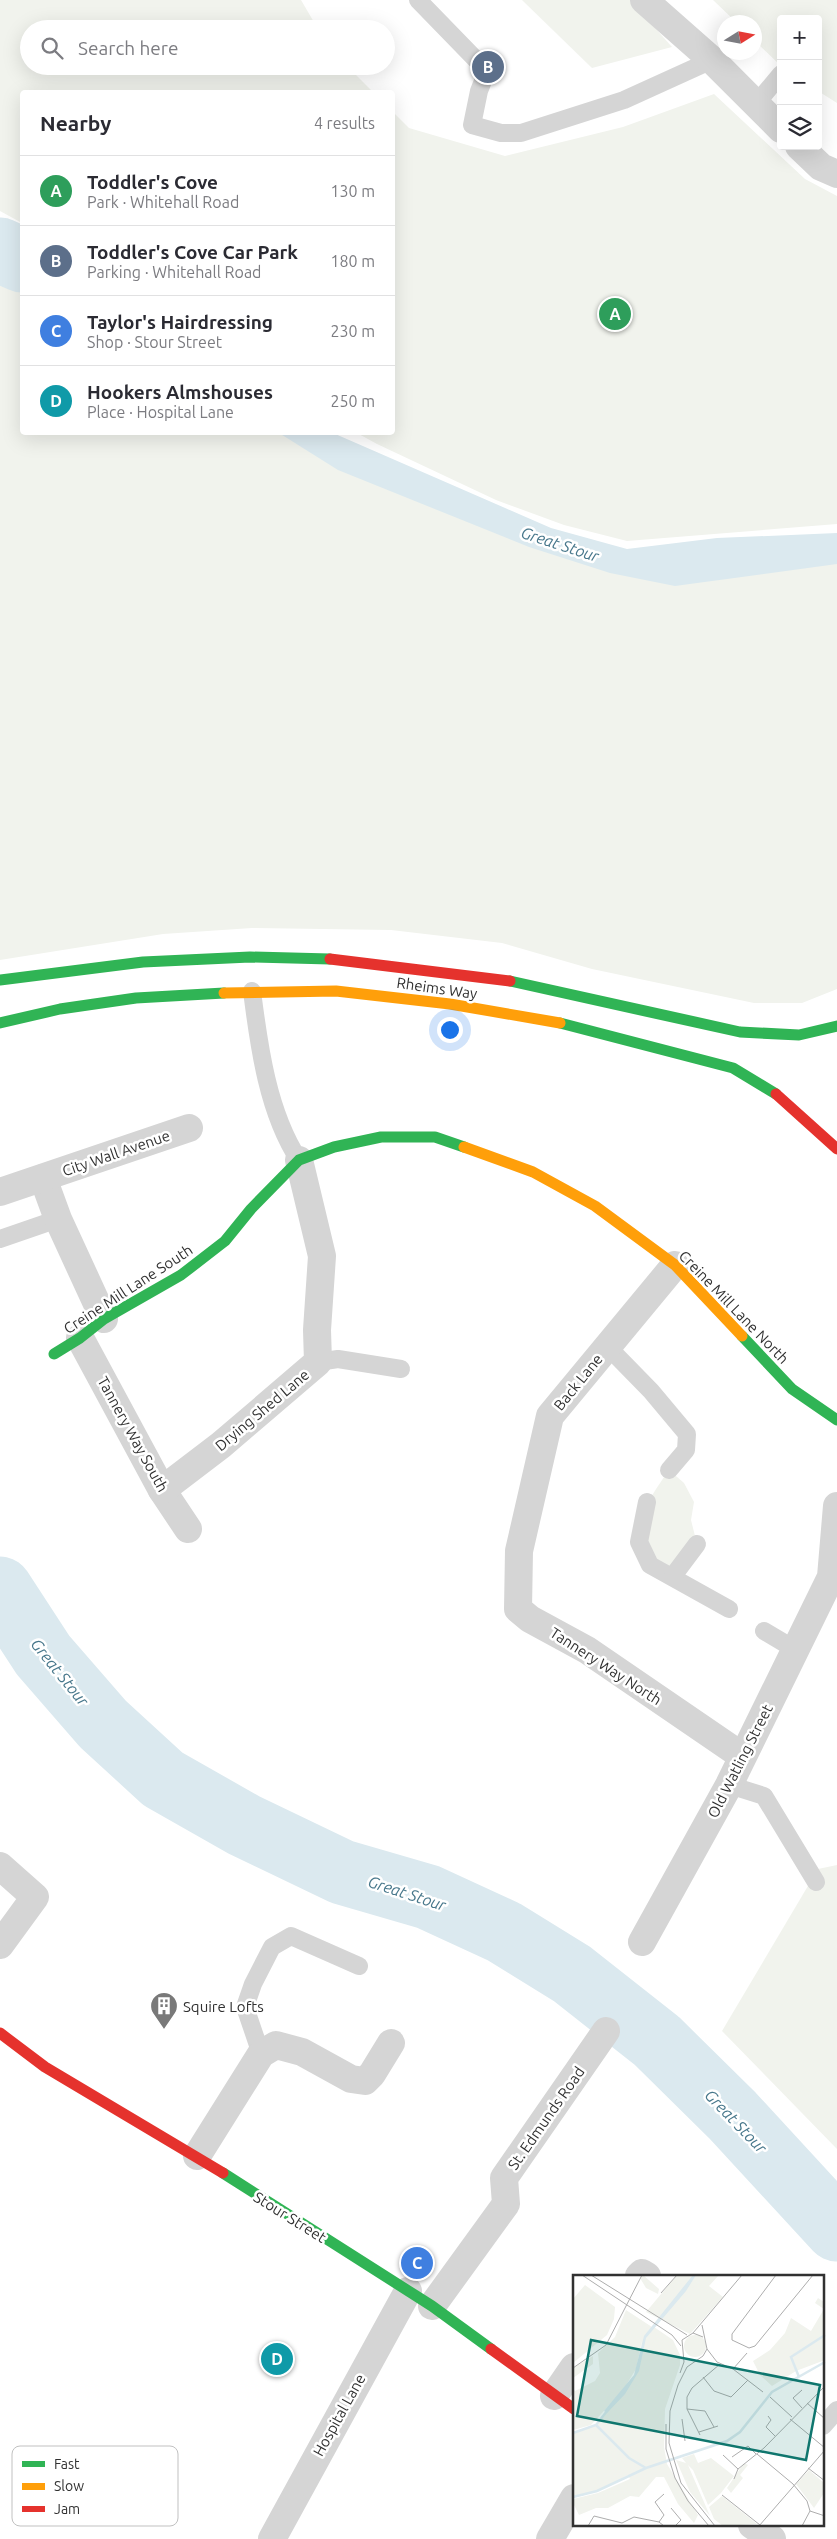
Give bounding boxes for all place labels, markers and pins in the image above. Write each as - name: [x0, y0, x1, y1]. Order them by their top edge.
- pin: B: [472, 48, 504, 86]
- pin: A: [599, 295, 631, 333]
- building icon: Squire Lofts: [149, 1991, 179, 2030]
- place label: Squire Lofts: [183, 1998, 264, 2015]
- pin: C: [401, 2244, 433, 2282]
- pin: D: [261, 2340, 293, 2378]

